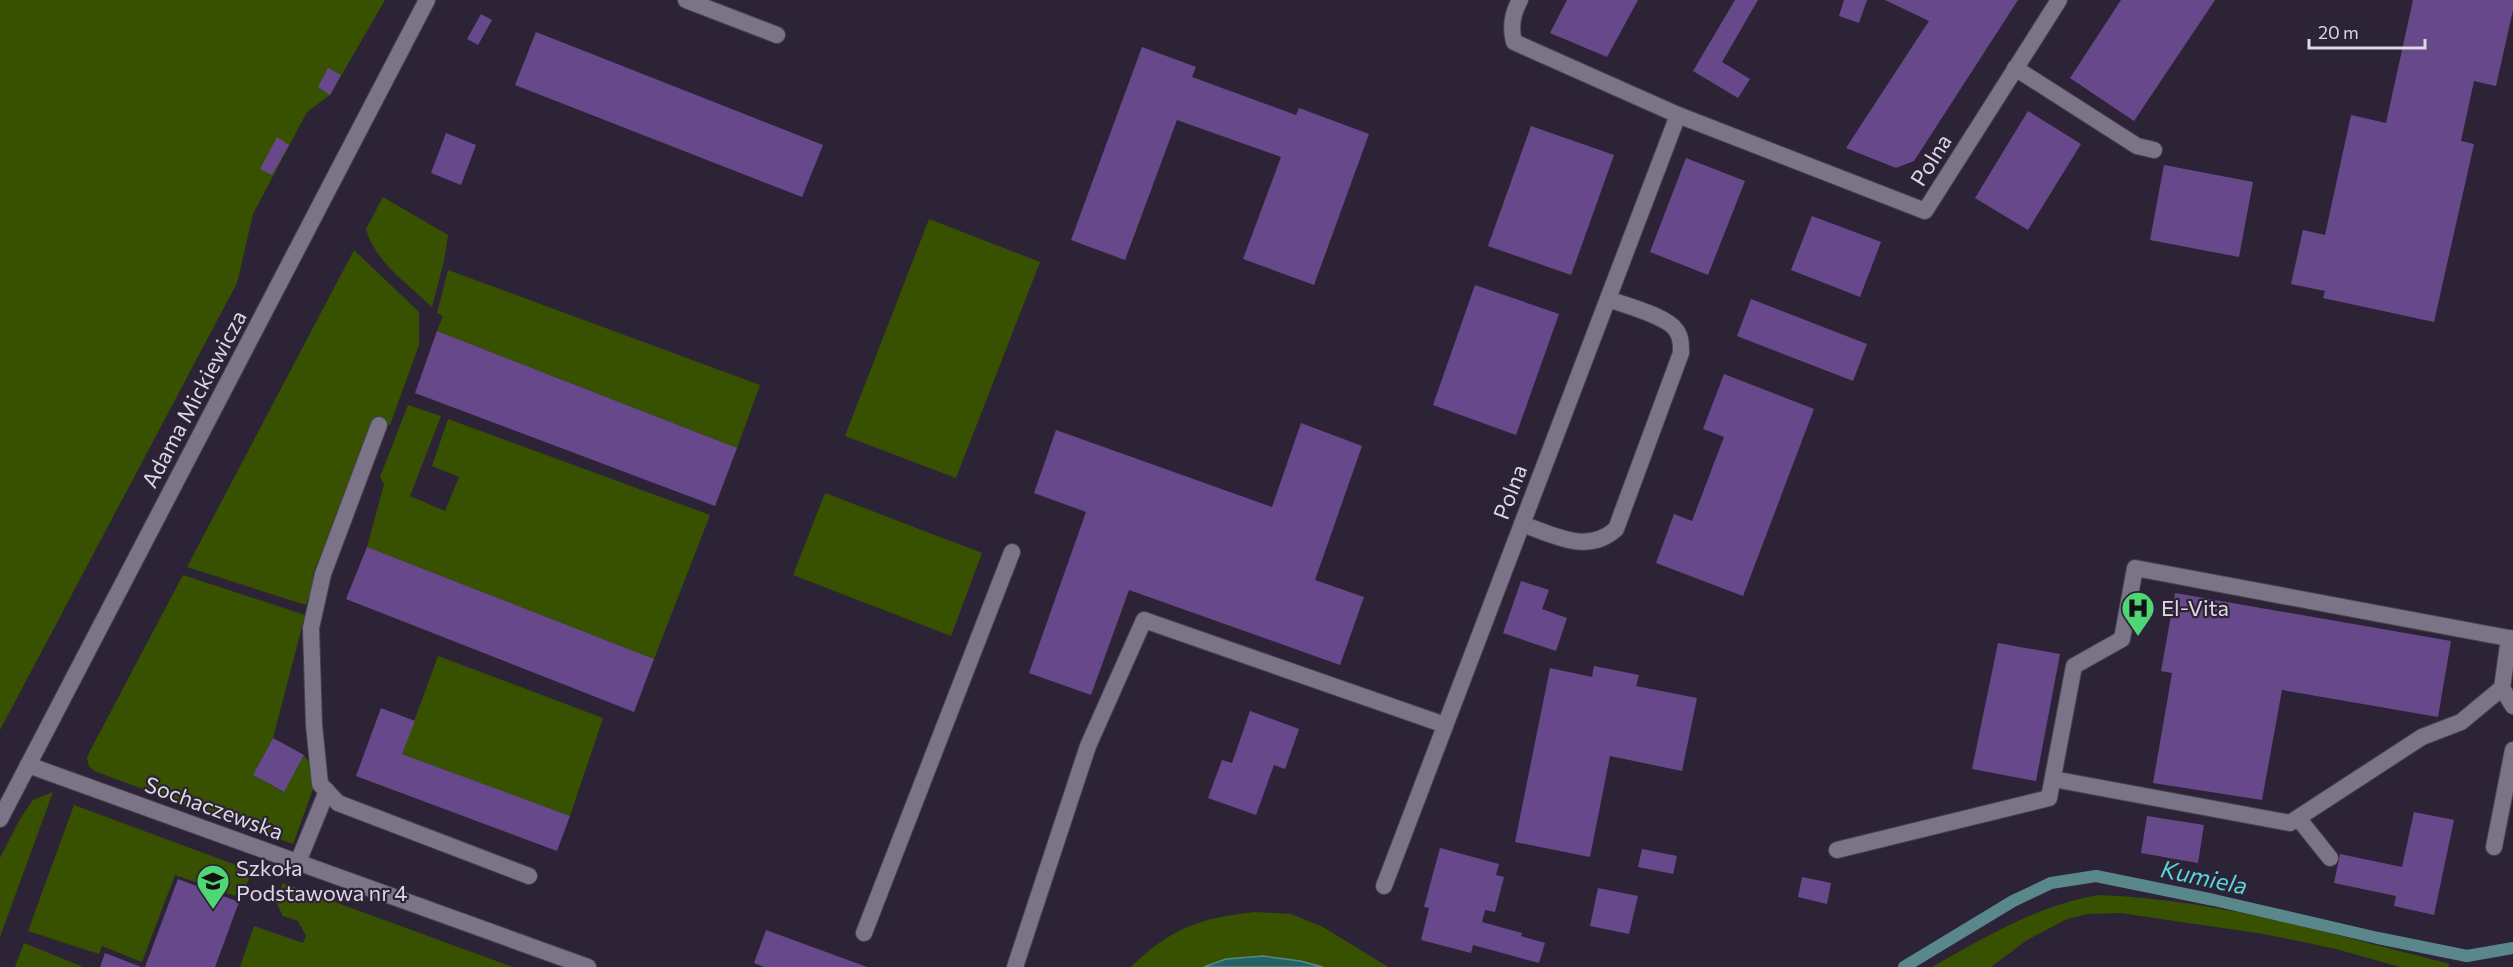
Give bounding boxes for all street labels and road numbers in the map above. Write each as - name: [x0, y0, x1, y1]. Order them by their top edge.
- street label: Polna: [1904, 129, 1957, 191]
- street label: Adama Mickiewicza: [135, 306, 252, 492]
- street label: Polna: [1487, 461, 1532, 523]
- street label: Sochaczewska: [141, 770, 287, 845]

